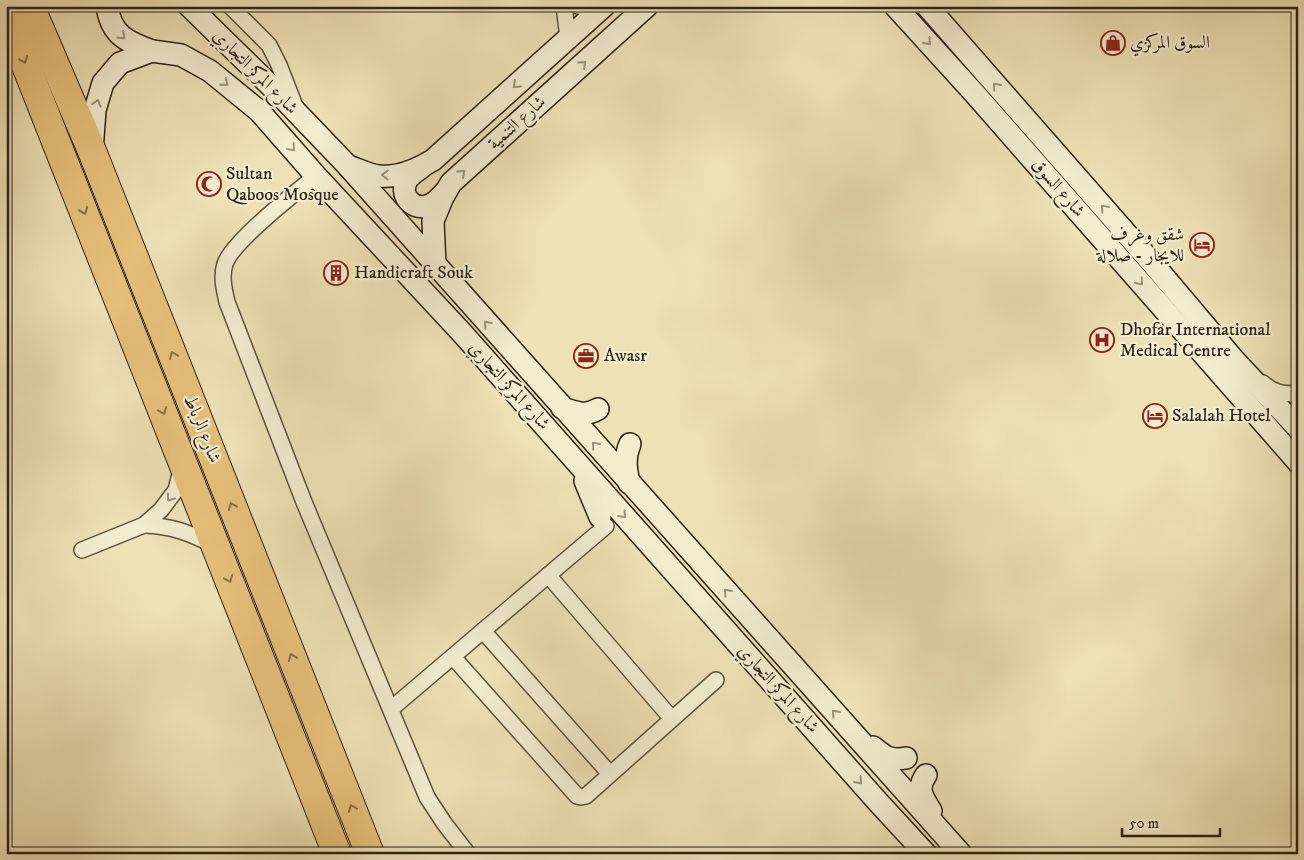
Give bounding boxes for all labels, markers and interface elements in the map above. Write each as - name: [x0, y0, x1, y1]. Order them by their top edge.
- street label: شارع المركز التجاري: [206, 25, 302, 121]
- one-way arrow: [116, 30, 125, 39]
- shop icon: السوق المركزي: [1100, 30, 1126, 56]
- place label: السوق المركزي: [1130, 32, 1210, 57]
- one-way arrow: [922, 37, 931, 46]
- one-way arrow: [18, 55, 28, 64]
- one-way arrow: [577, 61, 586, 70]
- one-way arrow: [219, 77, 228, 86]
- one-way arrow: [512, 79, 521, 88]
- one-way arrow: [993, 82, 1002, 91]
- street label: شارع التنمية: [483, 91, 553, 157]
- one-way arrow: [92, 99, 102, 107]
- one-way arrow: [286, 142, 294, 151]
- street label: شارع السوق: [1024, 154, 1090, 224]
- place label: Sultan Qaboos Mosque: [226, 163, 339, 206]
- one-way arrow: [381, 170, 388, 180]
- one-way arrow: [456, 170, 465, 179]
- mosque icon: Sultan Qaboos Mosque: [196, 171, 222, 197]
- one-way arrow: [1100, 204, 1109, 213]
- one-way arrow: [78, 206, 88, 215]
- place label: شقق وغرف للايجار - صلالة: [1095, 224, 1184, 267]
- hotel icon: شقق وغرف للايجار - صلالة: [1189, 232, 1215, 258]
- building icon: Handicraft Souk: [323, 260, 349, 286]
- place label: Handicraft Souk: [354, 262, 473, 284]
- one-way arrow: [1134, 276, 1143, 285]
- place label: Dhofar International Medical Centre: [1120, 319, 1271, 362]
- one-way arrow: [484, 320, 493, 329]
- hospital icon: Dhofar International Medical Centre: [1089, 327, 1115, 353]
- street label: شارع المركز التجاري: [461, 337, 554, 437]
- office icon: Awasr: [573, 343, 599, 369]
- place label: Awasr: [604, 345, 647, 367]
- one-way arrow: [169, 351, 179, 360]
- street label: شارع الرباط: [176, 392, 226, 467]
- hotel icon: Salalah Hotel: [1142, 403, 1168, 429]
- place label: Salalah Hotel: [1172, 405, 1271, 427]
- one-way arrow: [157, 406, 167, 415]
- one-way arrow: [592, 441, 601, 450]
- one-way arrow: [167, 492, 176, 502]
- one-way arrow: [228, 502, 239, 511]
- one-way arrow: [617, 510, 626, 519]
- one-way arrow: [223, 574, 233, 583]
- one-way arrow: [724, 589, 733, 598]
- street label: شارع المركز التجاري: [730, 640, 823, 740]
- one-way arrow: [288, 653, 298, 662]
- one-way arrow: [832, 710, 841, 719]
- one-way arrow: [853, 775, 862, 784]
- one-way arrow: [347, 805, 357, 813]
- scale bar: [1122, 805, 1219, 837]
- text: 50 m: [1129, 814, 1159, 833]

